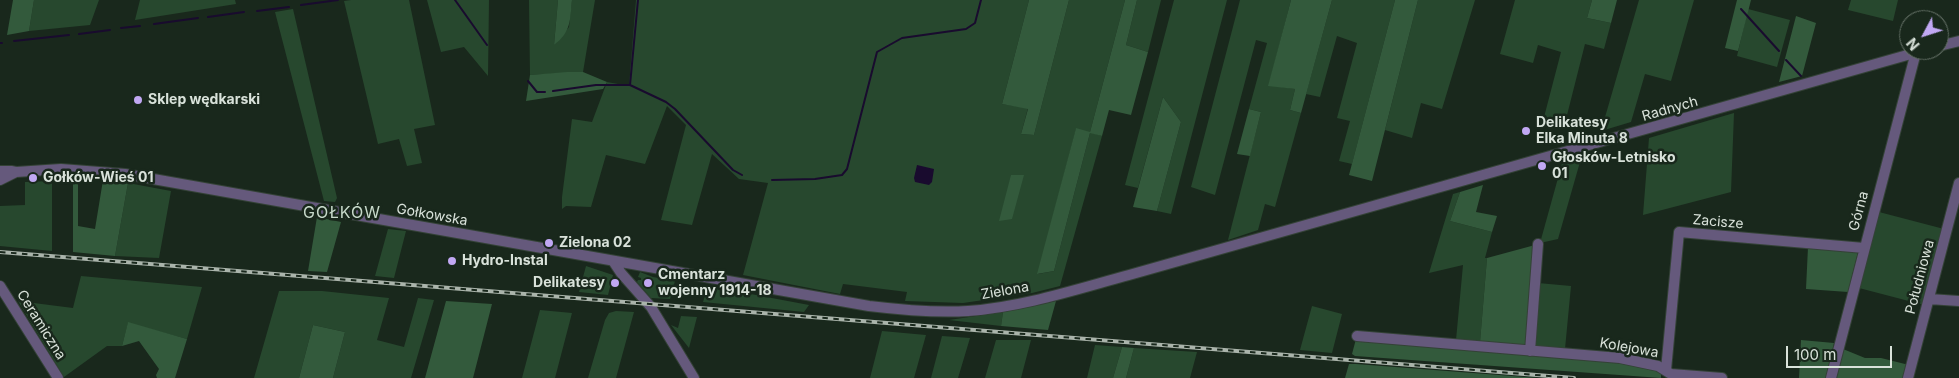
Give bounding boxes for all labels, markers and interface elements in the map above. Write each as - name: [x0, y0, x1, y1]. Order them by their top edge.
- north arrow: [1899, 10, 1949, 60]
- text: N: [1903, 35, 1923, 54]
- place label: Sklep wędkarski: [148, 92, 260, 108]
- street label: Radnych: [1640, 93, 1700, 125]
- marker: Sklep wędkarski: [132, 94, 144, 106]
- place label: Delikatesy Elka Minuta 8: [1536, 115, 1628, 148]
- marker: Delikatesy Elka Minuta 8: [1520, 125, 1532, 137]
- place label: Głosków-Letnisko 01: [1552, 150, 1676, 182]
- marker: Głosków-Letnisko 01: [1536, 160, 1548, 172]
- place label: Gołków-Wieś 01: [43, 170, 154, 186]
- marker: Gołków-Wieś 01: [27, 172, 39, 184]
- street label: Górna: [1846, 189, 1872, 233]
- street label: Gołkowska: [395, 200, 469, 230]
- district label: GOŁKÓW: [302, 203, 382, 223]
- street label: Zacisze: [1692, 211, 1744, 233]
- place label: Zielona 02: [559, 235, 631, 251]
- marker: Zielona 02: [543, 237, 555, 249]
- street label: Południowa: [1902, 238, 1938, 316]
- place label: Hydro-Instal: [462, 253, 548, 269]
- marker: Hydro-Instal: [446, 255, 458, 267]
- place label: Cmentarz wojenny 1914-18: [658, 267, 772, 300]
- place label: Delikatesy: [533, 275, 605, 291]
- marker: Delikatesy: [609, 277, 621, 289]
- marker: Cmentarz wojenny 1914-18: [642, 277, 654, 289]
- street label: Zielona: [980, 279, 1030, 303]
- street label: Ceramiczna: [13, 287, 69, 363]
- street label: Kolejowa: [1598, 335, 1660, 361]
- scale bar: [1789, 336, 1895, 368]
- text: 100 m: [1794, 345, 1836, 364]

